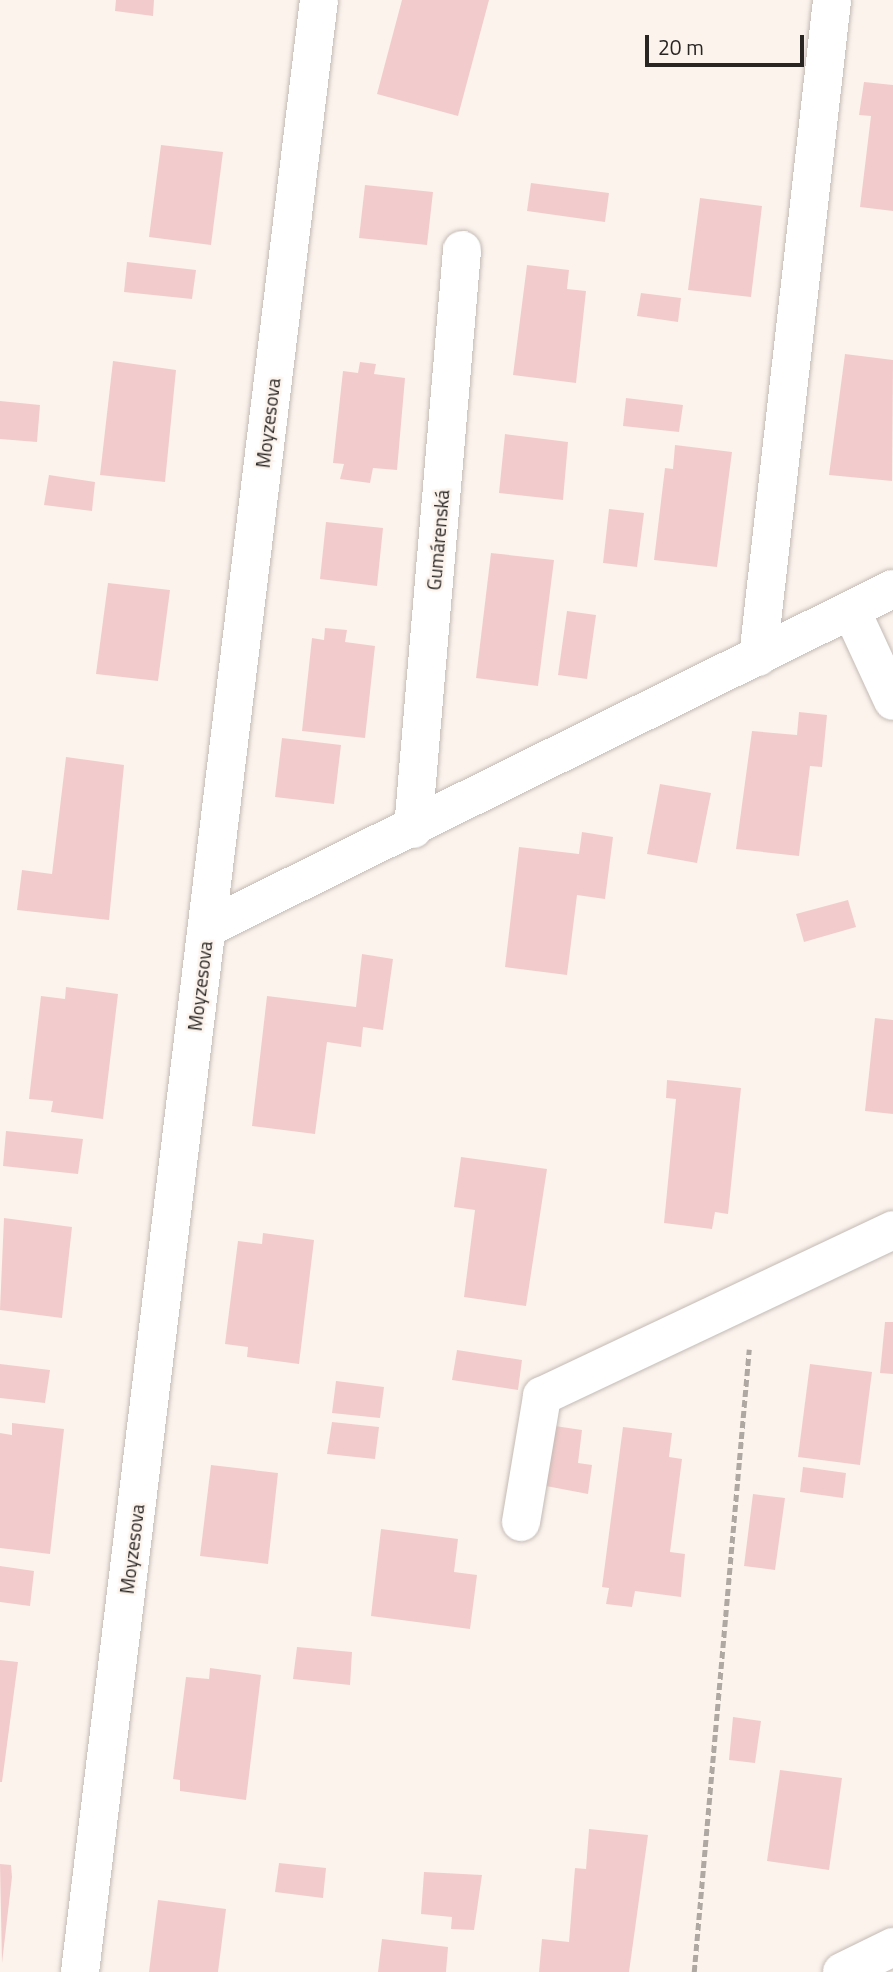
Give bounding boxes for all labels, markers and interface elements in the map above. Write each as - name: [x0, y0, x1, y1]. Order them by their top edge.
- scale bar: [648, 21, 807, 65]
- text: 20 m: [658, 31, 704, 63]
- street label: Moyzesova: [251, 377, 285, 469]
- street label: Gumárenská: [422, 489, 454, 591]
- street label: Moyzesova: [183, 940, 217, 1032]
- street label: Moyzesova: [115, 1503, 149, 1595]

